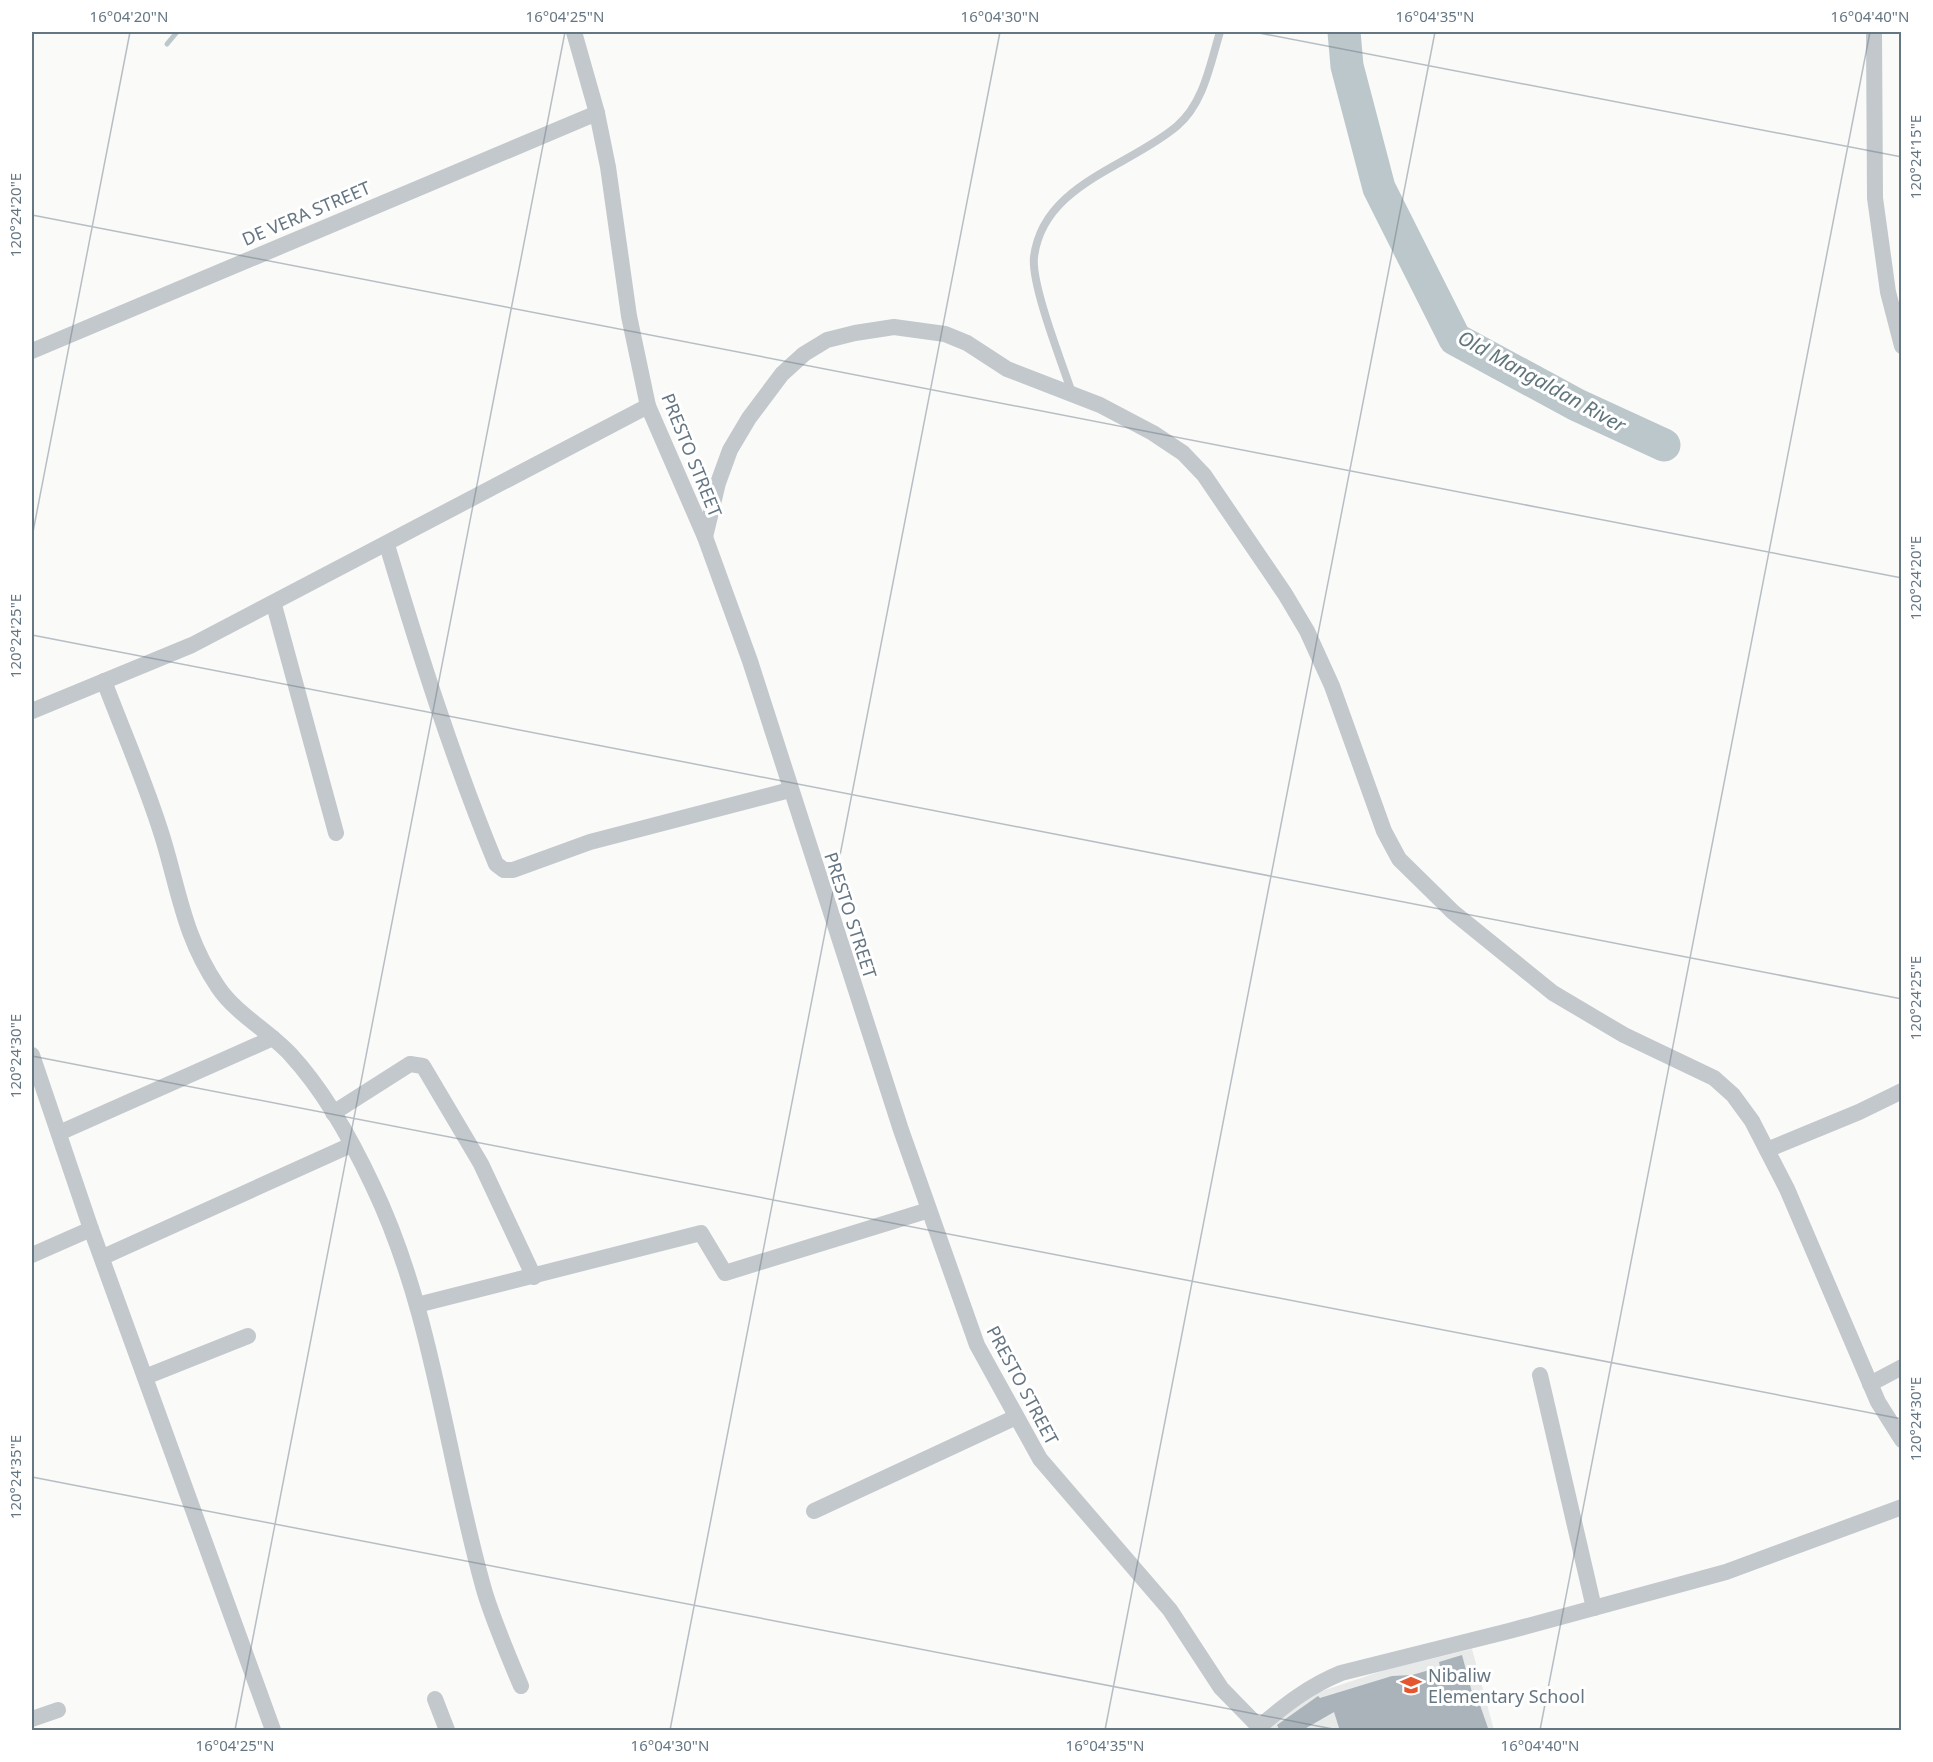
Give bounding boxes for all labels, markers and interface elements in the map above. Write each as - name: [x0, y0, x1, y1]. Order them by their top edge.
- text: 16°04'20"N: [90, 6, 168, 26]
- text: 16°04'25"N: [526, 6, 604, 26]
- text: 16°04'30"N: [961, 6, 1039, 26]
- text: 16°04'35"N: [1396, 6, 1474, 26]
- text: 16°04'40"N: [1831, 6, 1909, 26]
- text: 120°24'15"E: [1905, 115, 1925, 199]
- text: 120°24'20"E: [5, 173, 25, 257]
- street label: DE VERA STREET: [238, 175, 374, 251]
- water label: Old Mangaldan River: [1453, 324, 1632, 439]
- street label: PRESTO STREET: [656, 390, 728, 520]
- text: 120°24'20"E: [1905, 536, 1925, 620]
- text: 120°24'25"E: [5, 594, 25, 678]
- street label: PRESTO STREET: [819, 849, 883, 981]
- text: 120°24'25"E: [1905, 956, 1925, 1040]
- text: 120°24'30"E: [5, 1014, 25, 1098]
- street label: PRESTO STREET: [982, 1321, 1064, 1449]
- text: 120°24'30"E: [1905, 1377, 1925, 1461]
- text: 120°24'35"E: [5, 1435, 25, 1519]
- place label: Nibaliw Elementary School: [1428, 1663, 1585, 1708]
- school or university icon: Nibaliw Elementary School: [1399, 1673, 1423, 1697]
- text: 16°04'25"N: [196, 1735, 274, 1755]
- text: 16°04'30"N: [631, 1735, 709, 1755]
- text: 16°04'35"N: [1066, 1735, 1144, 1755]
- text: 16°04'40"N: [1501, 1735, 1579, 1755]

